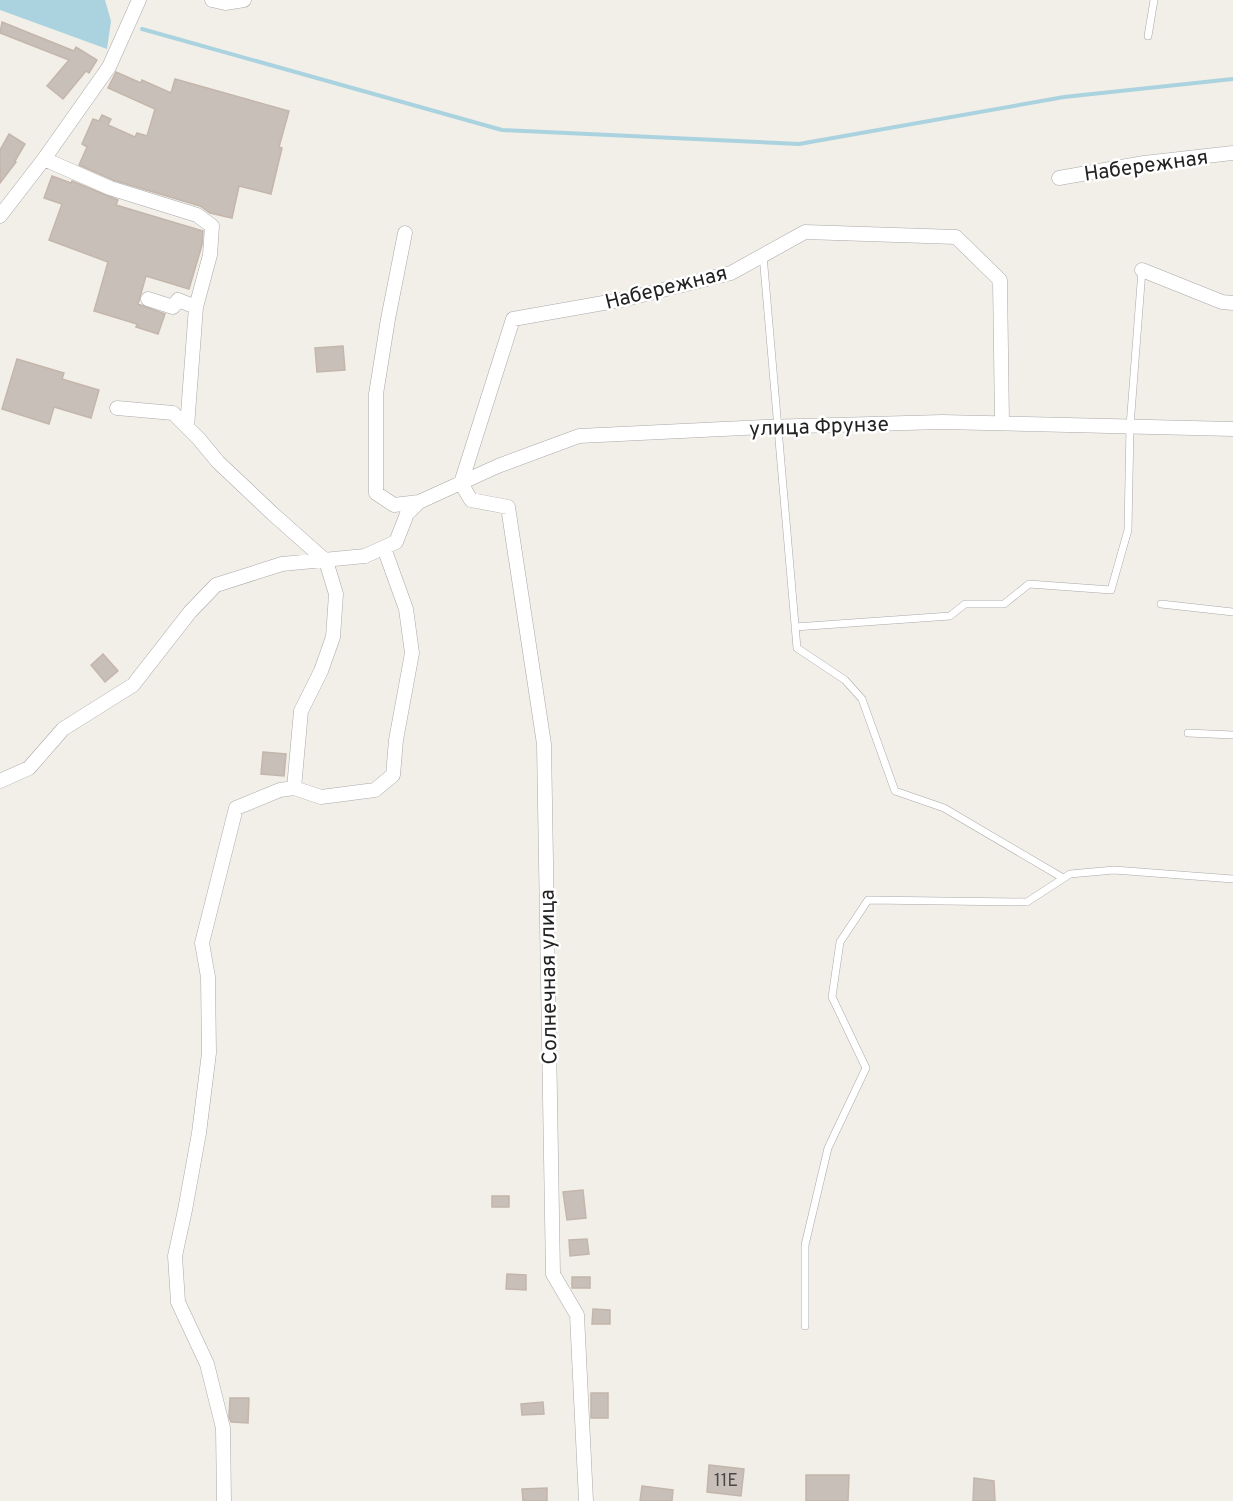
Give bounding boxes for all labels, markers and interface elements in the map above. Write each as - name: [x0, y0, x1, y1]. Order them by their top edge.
- street label: Набережная: [1082, 144, 1210, 189]
- street label: Набережная: [602, 260, 730, 317]
- street label: улица Фрунзе: [749, 412, 889, 443]
- street label: Солнечная улица: [534, 889, 565, 1065]
- house number: 11Е: [714, 1470, 738, 1493]

